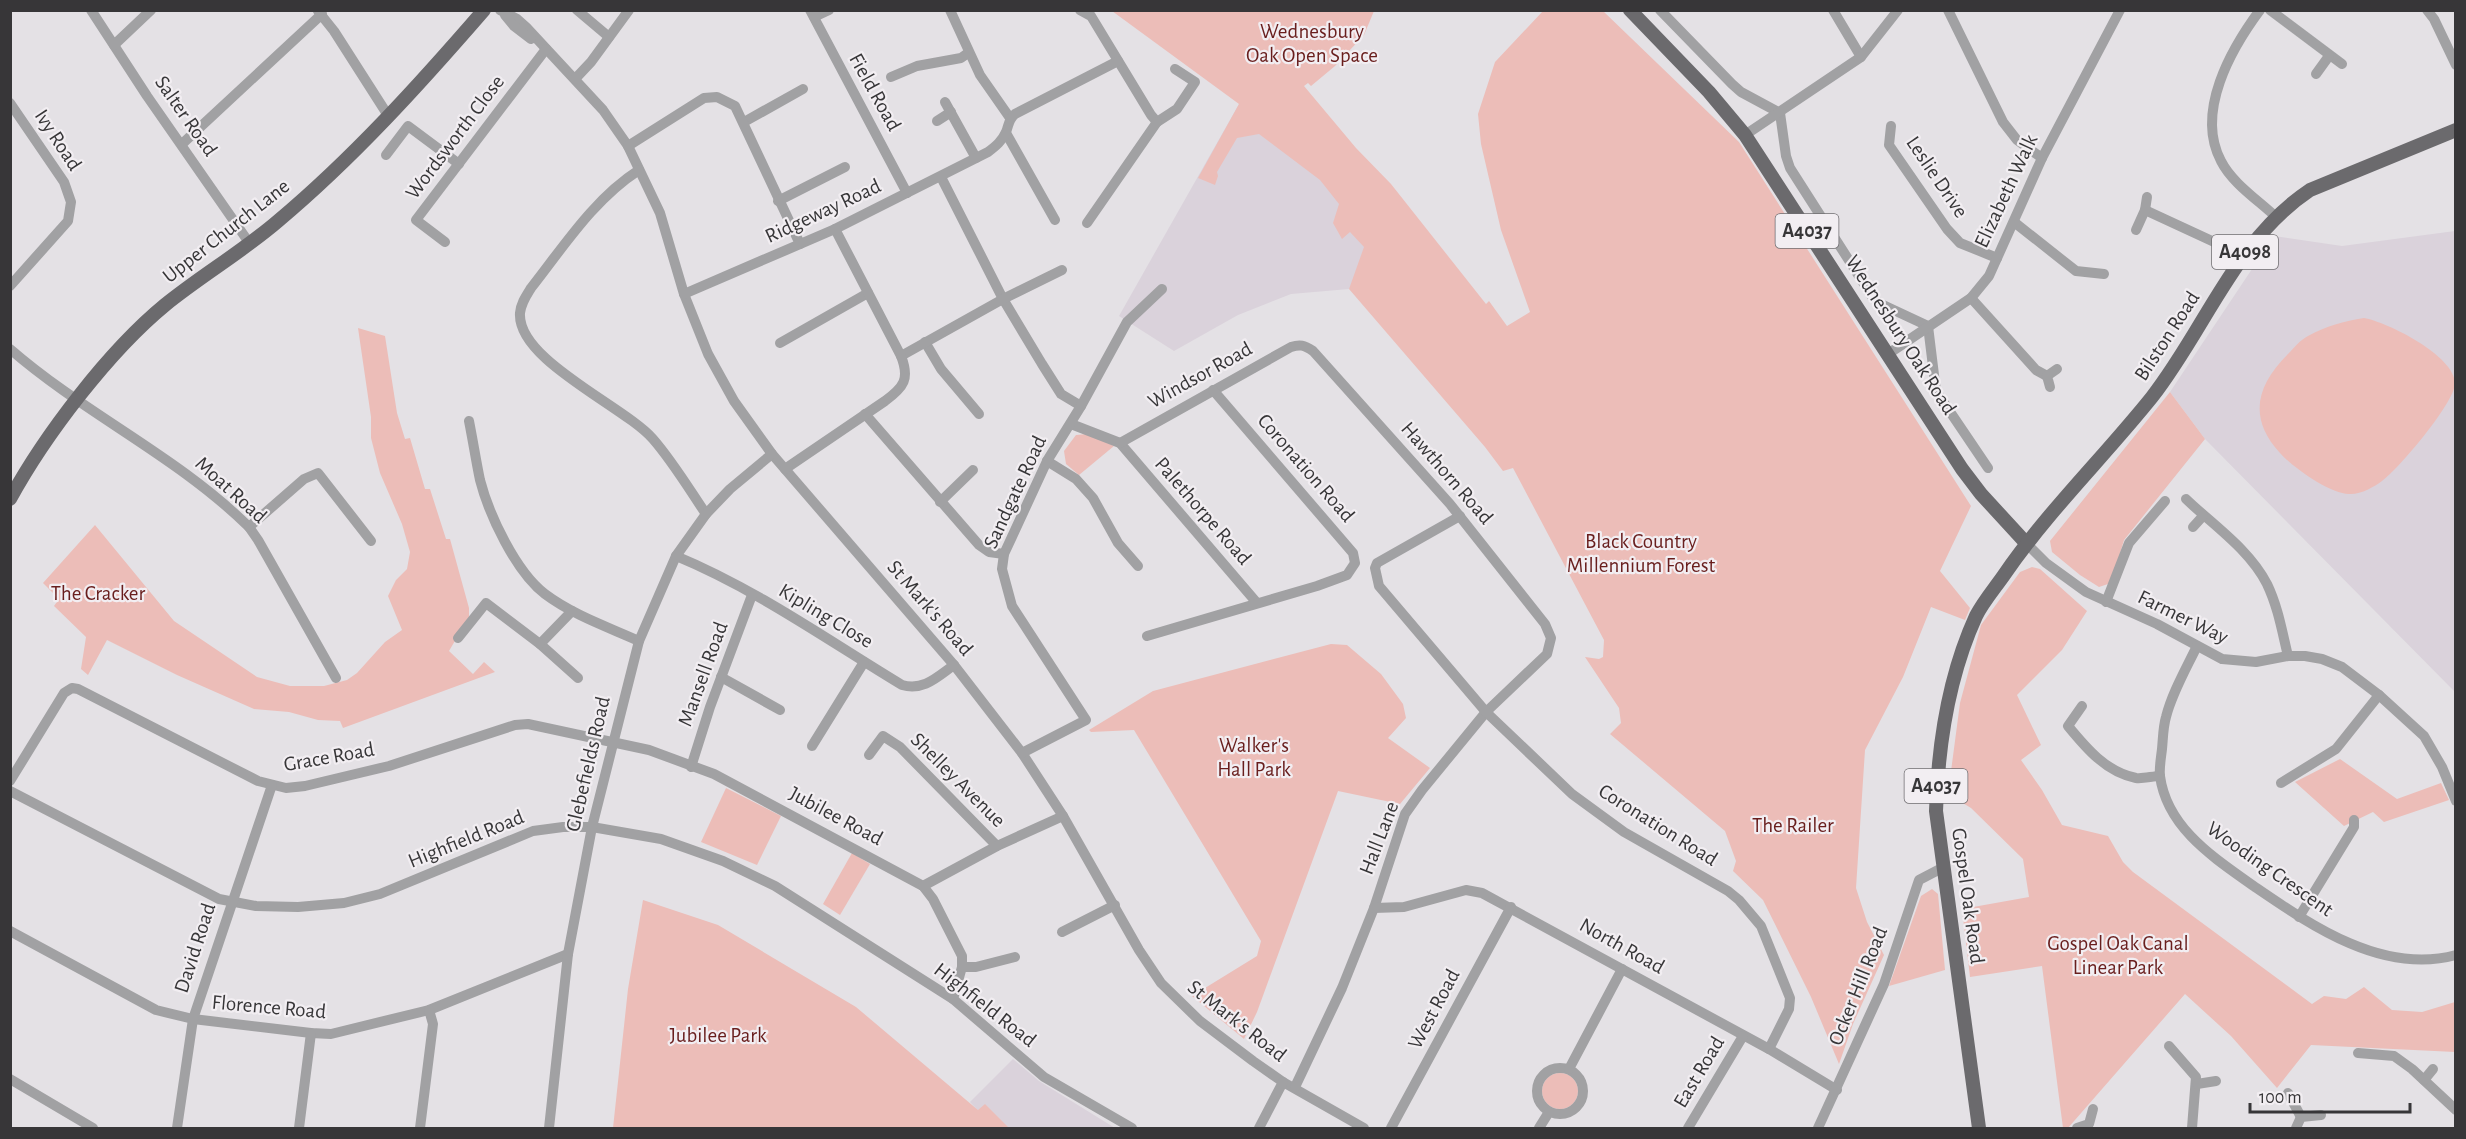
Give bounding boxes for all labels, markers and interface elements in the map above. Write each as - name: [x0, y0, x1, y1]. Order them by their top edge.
- park label: Wednesbury Oak Open Space: [1246, 21, 1378, 66]
- street label: Field Road: [845, 50, 905, 134]
- street label: Wordsworth Close: [402, 71, 508, 203]
- street label: Salter Road: [151, 72, 221, 160]
- street label: Ivy Road: [31, 106, 85, 174]
- street label: Elizabeth Walk: [1971, 131, 2042, 251]
- street label: Leslie Drive: [1902, 133, 1972, 221]
- street label: Upper Church Lane: [159, 175, 293, 287]
- street label: Ridgeway Road: [762, 175, 884, 247]
- road number: A4037: [1776, 214, 1838, 248]
- road number: A4098: [2212, 235, 2278, 269]
- street label: Wednesbury Oak Road: [1842, 252, 1960, 419]
- street label: Bilston Road: [2130, 287, 2204, 384]
- street label: Windsor Road: [1144, 338, 1256, 412]
- street label: Coronation Road: [1253, 410, 1359, 526]
- street label: Hawthorn Road: [1397, 418, 1497, 528]
- street label: Sandgate Road: [980, 432, 1050, 552]
- street label: Moat Road: [191, 453, 271, 527]
- street label: Palethorpe Road: [1151, 453, 1255, 569]
- park label: Black Country Millennium Forest: [1567, 531, 1715, 576]
- street label: St Mark's Road: [883, 556, 977, 660]
- street label: Kipling Close: [775, 580, 877, 652]
- park label: The Cracker: [51, 583, 146, 604]
- street label: Farmer Way: [2135, 586, 2231, 648]
- street label: Mansell Road: [674, 619, 732, 729]
- street label: Glebefields Road: [562, 694, 614, 834]
- street label: Shelley Avenue: [907, 729, 1009, 831]
- park label: Walker's Hall Park: [1217, 735, 1291, 780]
- street label: Grace Road: [282, 739, 376, 775]
- road number: A4037: [1904, 769, 1968, 803]
- street label: Coronation Road: [1595, 780, 1721, 870]
- street label: Jubilee Road: [786, 783, 886, 849]
- street label: Hall Lane: [1356, 799, 1402, 877]
- street label: Highfield Road: [405, 806, 527, 872]
- park label: The Railer: [1752, 815, 1834, 836]
- street label: Wooding Crescent: [2203, 818, 2337, 920]
- street label: Gospel Oak Road: [1948, 827, 1988, 965]
- street label: David Road: [171, 900, 219, 996]
- street label: North Road: [1576, 914, 1668, 978]
- street label: Ocker Hill Road: [1825, 924, 1891, 1048]
- park label: Gospel Oak Canal Linear Park: [2047, 933, 2189, 978]
- street label: Highfield Road: [930, 959, 1040, 1051]
- street label: West Road: [1404, 965, 1464, 1052]
- street label: St Mark's Road: [1184, 976, 1290, 1066]
- street label: Florence Road: [211, 992, 327, 1022]
- park label: Jubilee Park: [669, 1025, 767, 1046]
- street label: East Road: [1670, 1033, 1728, 1111]
- scale bar: [2250, 1076, 2410, 1114]
- text: 100 m: [2259, 1089, 2302, 1107]

